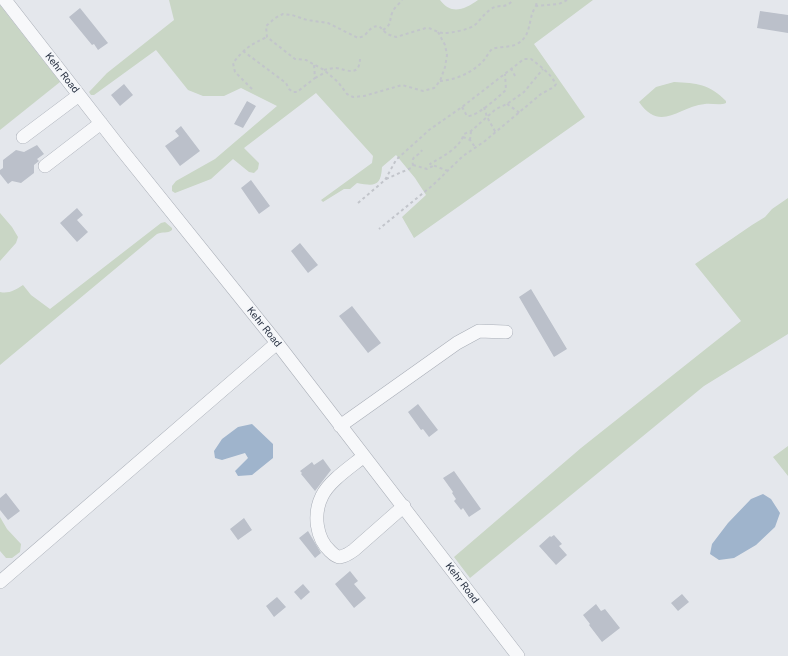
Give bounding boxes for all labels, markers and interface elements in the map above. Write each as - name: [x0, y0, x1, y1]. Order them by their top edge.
- street label: Kehr Road: [42, 50, 82, 96]
- street label: Kehr Road: [244, 305, 284, 349]
- street label: Kehr Road: [443, 560, 481, 606]

